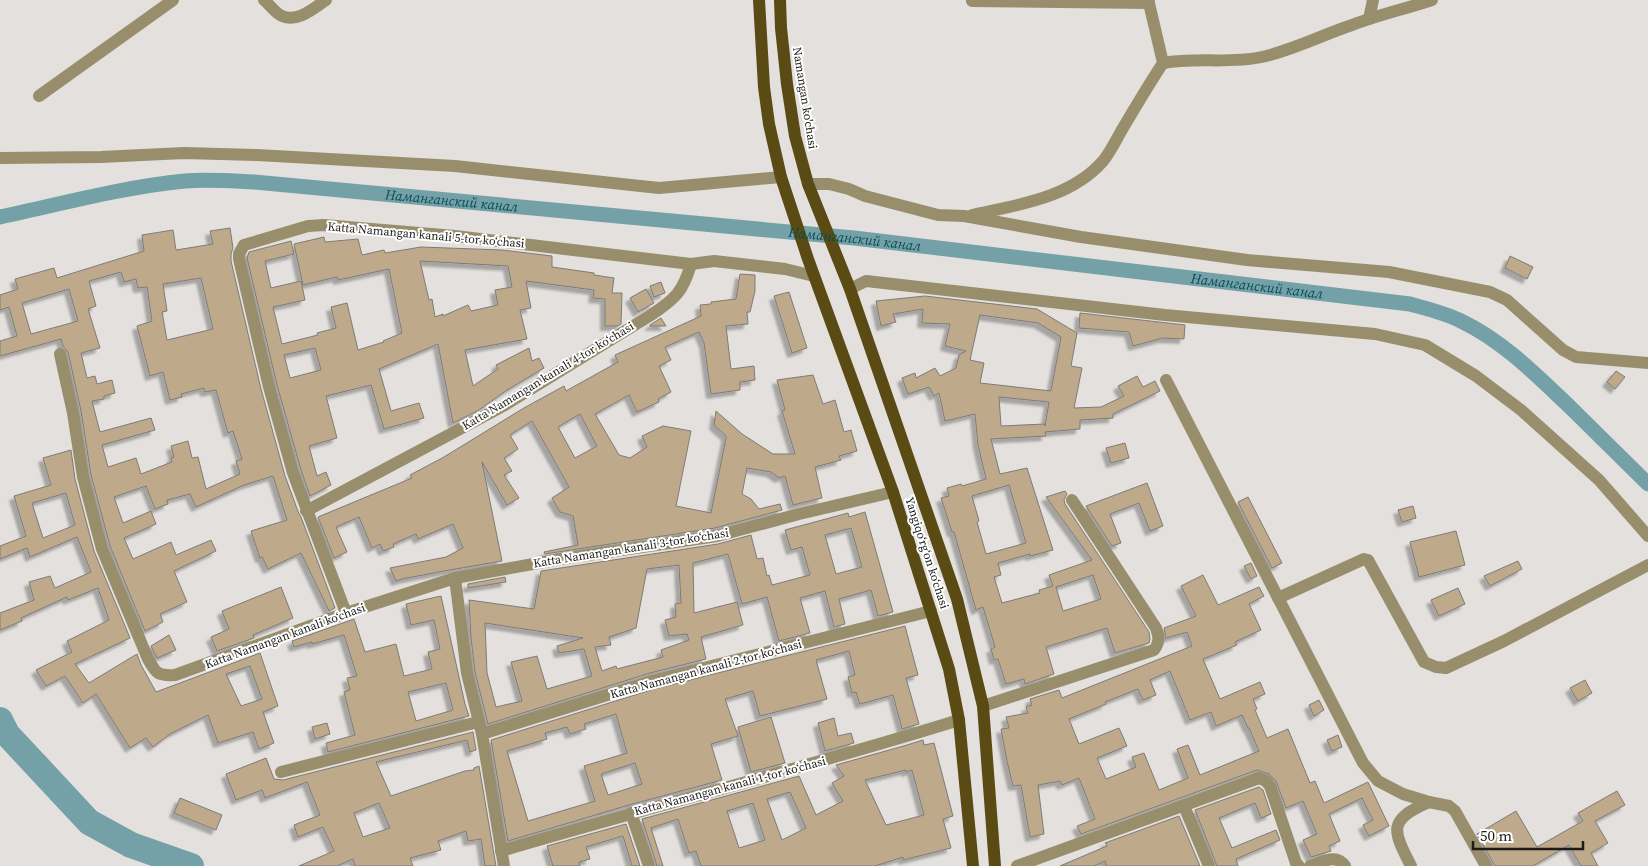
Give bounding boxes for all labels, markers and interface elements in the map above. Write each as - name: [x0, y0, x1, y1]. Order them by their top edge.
- street label: Namangan ko'chasi: [789, 46, 821, 150]
- water label: Наманганский канал: [383, 184, 519, 217]
- street label: Katta Namangan kanali 5-tor koʻchasi: [327, 218, 526, 252]
- water label: Наманганский канал: [786, 222, 922, 256]
- water label: Наманганский канал: [1189, 268, 1325, 304]
- street label: Katta Namangan kanali 4-tor koʻchasi: [459, 318, 637, 434]
- street label: Yangiqoʻrgʻon koʻchasi: [901, 495, 953, 611]
- street label: Katta Namangan kanali 3-tor koʻchasi: [532, 525, 730, 571]
- street label: Katta Namangan kanali koʻchasi: [203, 599, 368, 673]
- street label: Katta Namangan kanali 2-tor koʻchasi: [608, 636, 804, 702]
- street label: Katta Namangan kanali 1-tor koʻchasi: [632, 753, 828, 819]
- scale bar: [1473, 818, 1583, 850]
- text: 50 m: [1480, 825, 1512, 846]

